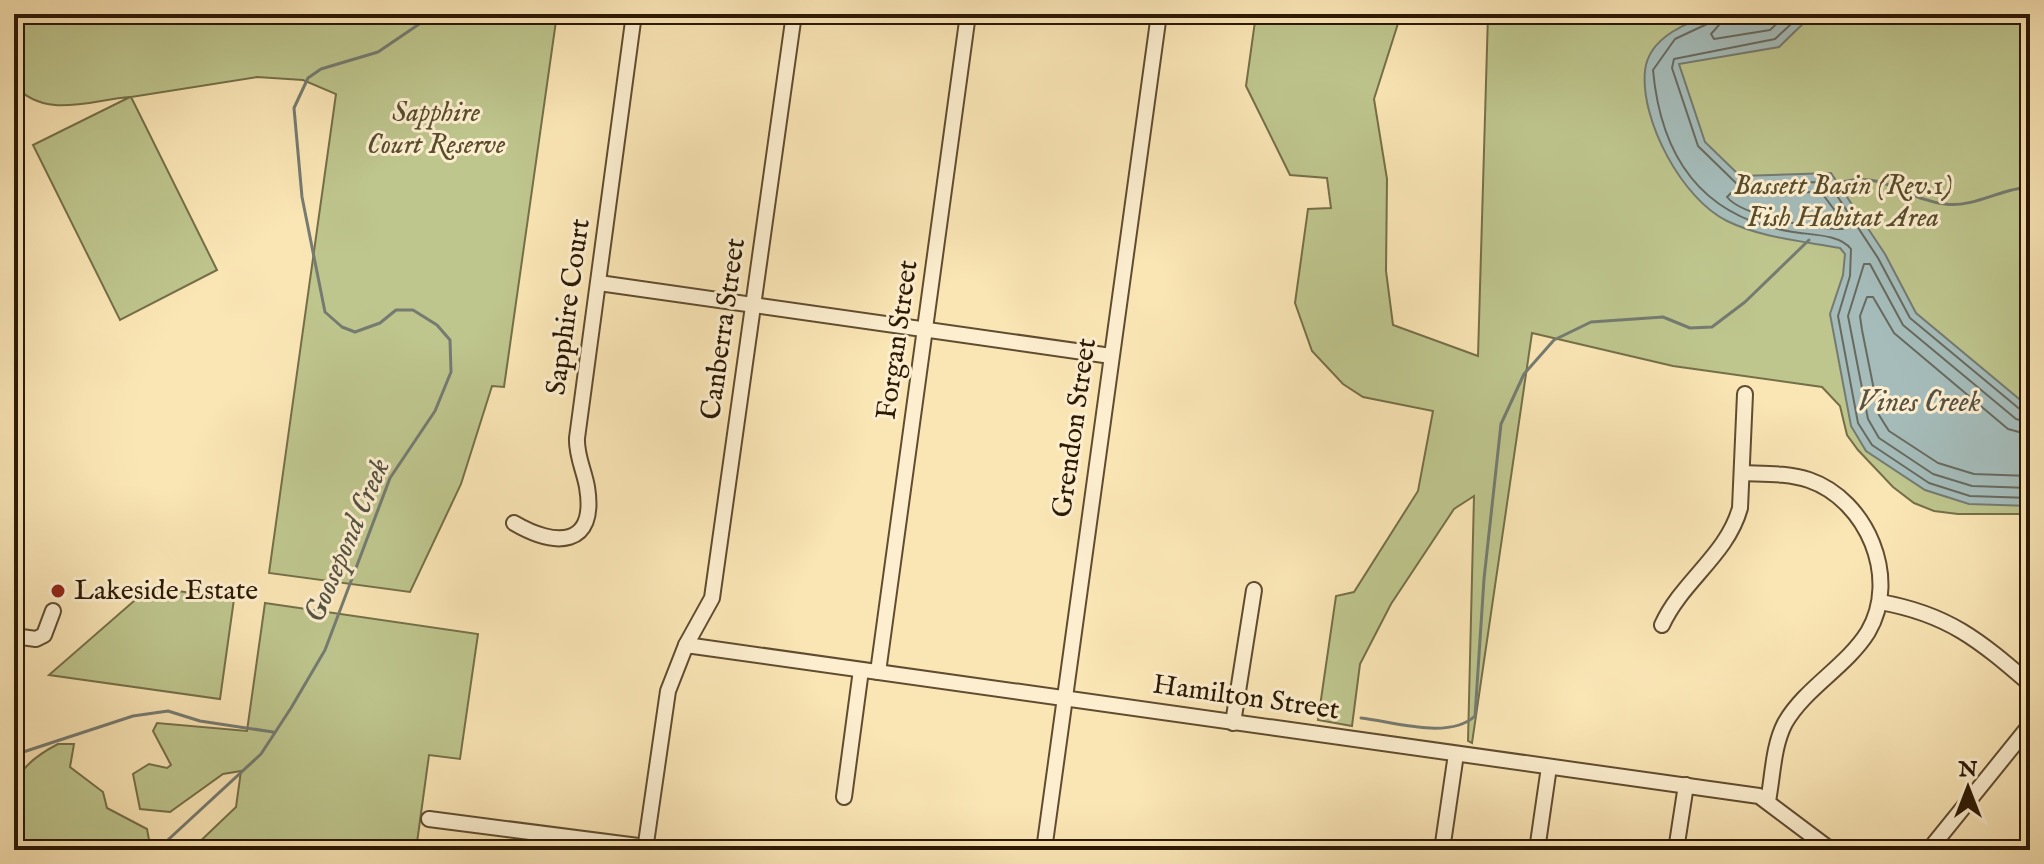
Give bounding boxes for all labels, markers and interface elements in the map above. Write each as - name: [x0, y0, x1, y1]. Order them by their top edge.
- park label: Sapphire Court Reserve: [367, 96, 506, 163]
- park label: Bassett Basin (Rev.1) Fish Habitat Area: [1733, 169, 1953, 236]
- street label: Sapphire Court: [539, 216, 599, 397]
- street label: Canberra Street: [694, 236, 754, 422]
- street label: Forgan Street: [869, 258, 927, 422]
- street label: Grendon Street: [1045, 336, 1105, 520]
- water label: Vines Creek: [1857, 384, 1981, 422]
- water label: Goosepond Creek: [296, 453, 400, 629]
- place label: Lakeside Estate: [74, 574, 258, 609]
- marker: Lakeside Estate: [49, 582, 67, 600]
- street label: Hamilton Street: [1150, 668, 1342, 728]
- north arrow: [1928, 748, 2008, 828]
- text: N: [1957, 756, 1978, 784]

